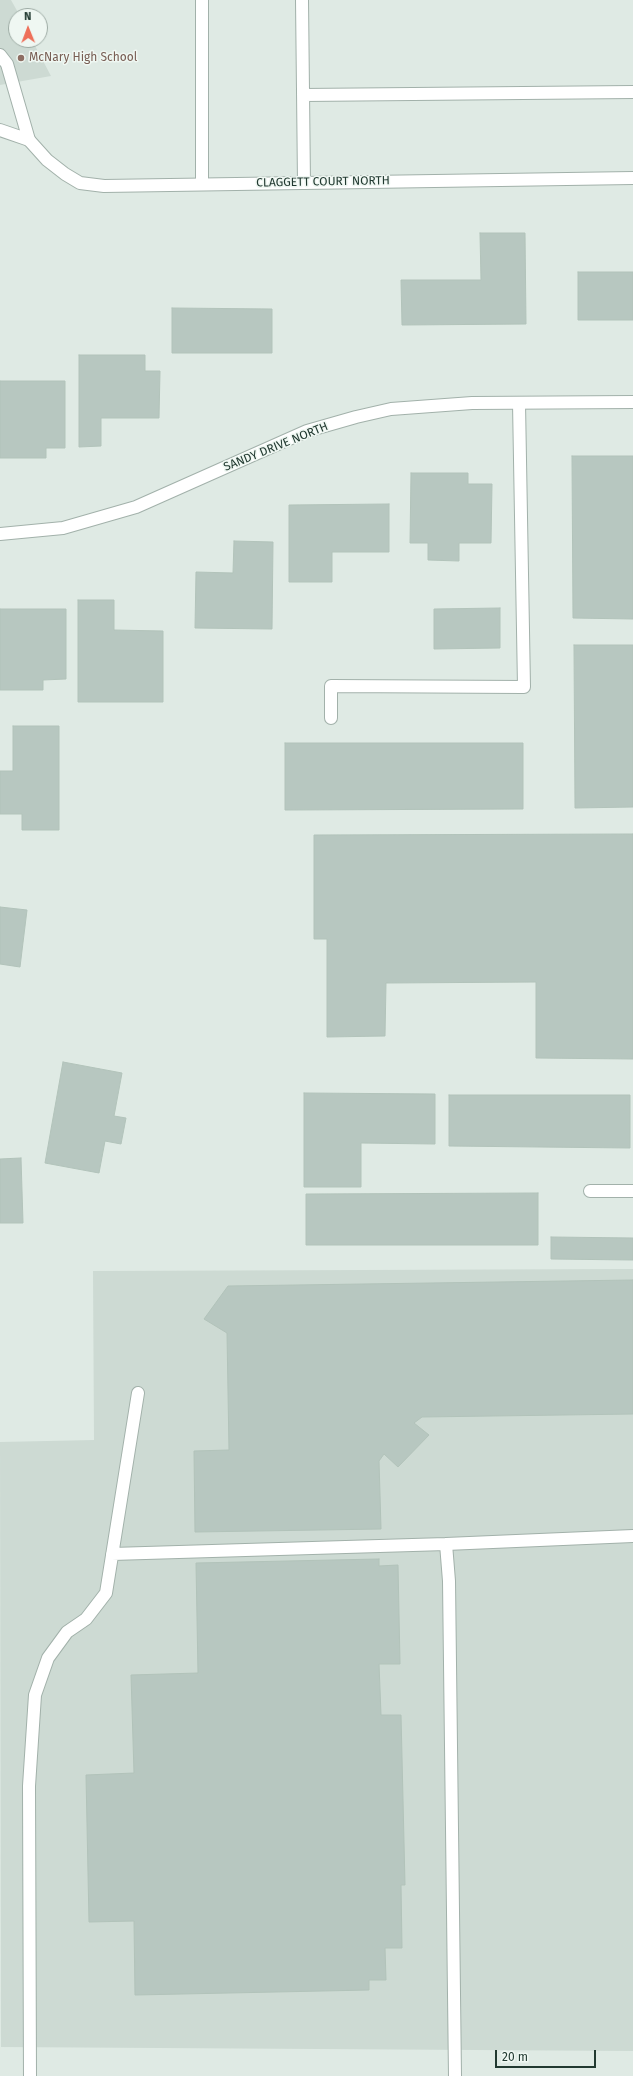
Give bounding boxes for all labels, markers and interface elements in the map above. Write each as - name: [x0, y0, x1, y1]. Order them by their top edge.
- north arrow: [8, 8, 48, 48]
- text: N: [24, 10, 32, 23]
- place label: McNary High School: [29, 51, 137, 65]
- marker: McNary High School: [16, 53, 26, 63]
- street label: CLAGGETT COURT NORTH: [256, 174, 390, 190]
- street label: SANDY DRIVE NORTH: [222, 419, 330, 475]
- scale bar: [497, 2042, 598, 2068]
- text: 20 m: [502, 2050, 528, 2064]

